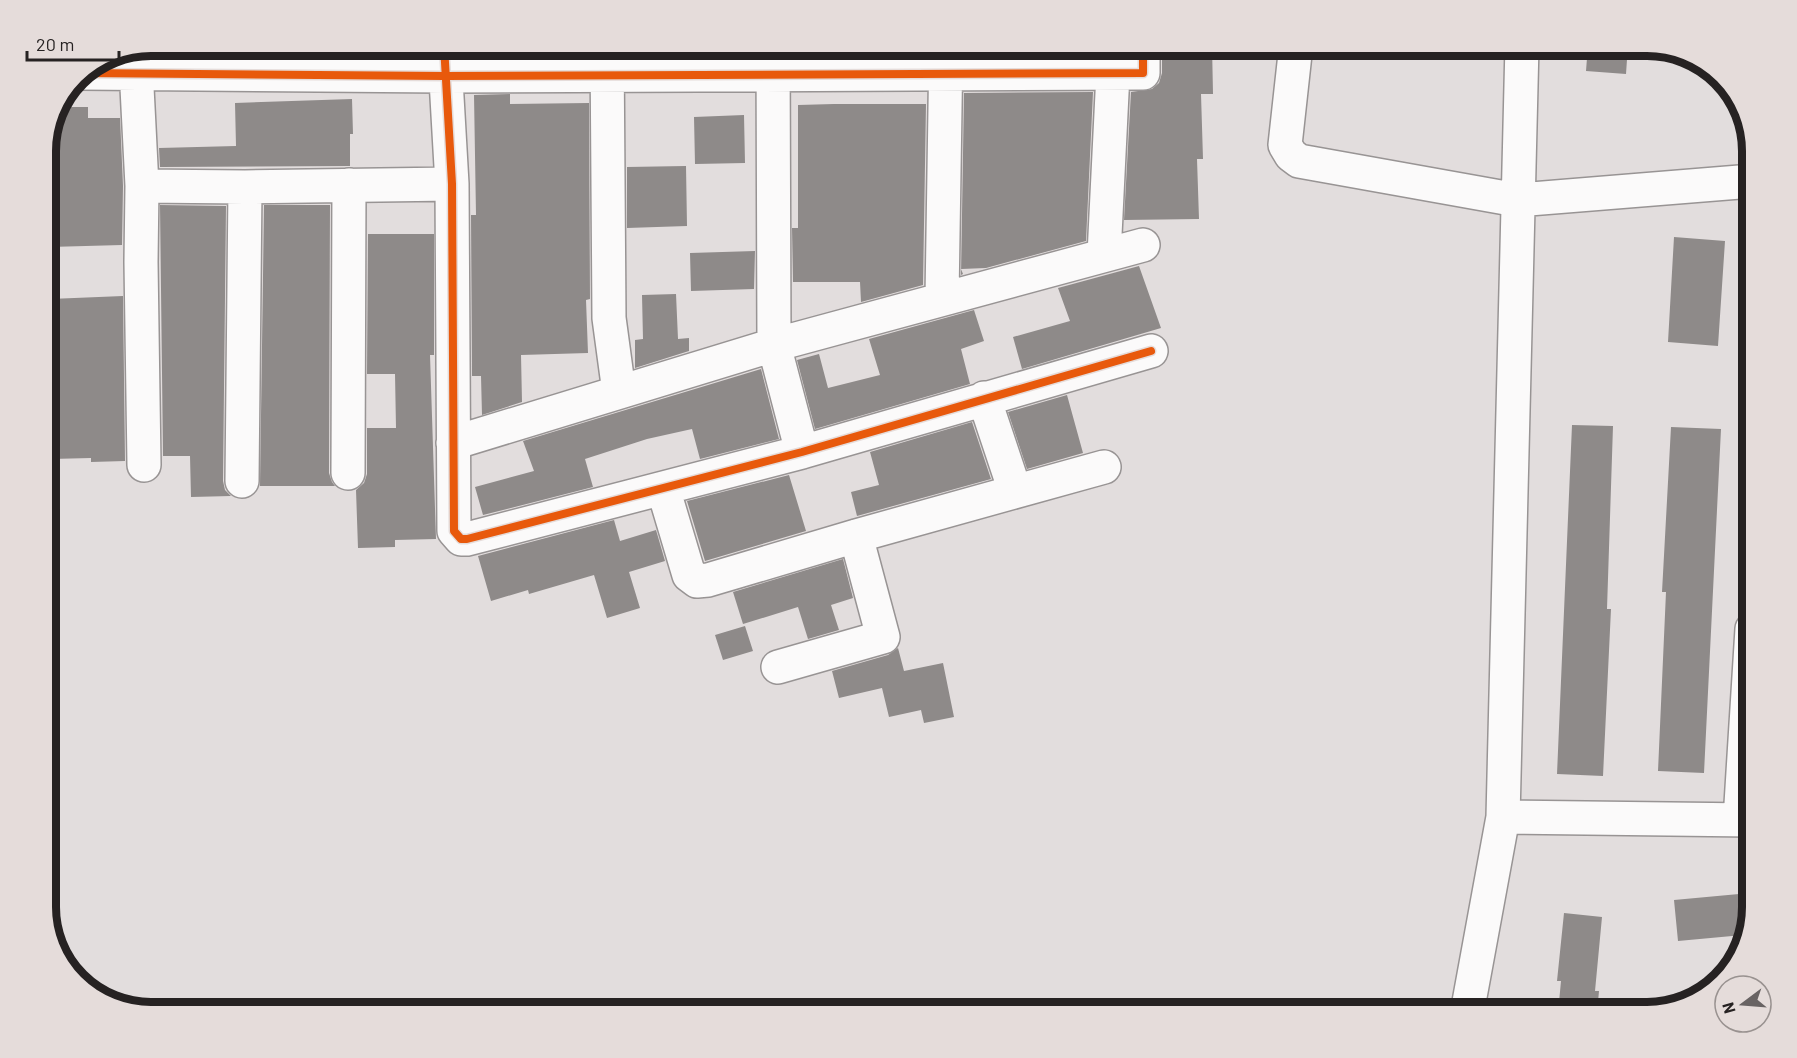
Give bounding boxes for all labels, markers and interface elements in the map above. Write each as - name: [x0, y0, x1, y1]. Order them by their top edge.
- scale bar: [27, 24, 118, 62]
- text: 20 m: [36, 33, 74, 55]
- north arrow: [1713, 974, 1773, 1034]
- text: N: [1718, 1001, 1739, 1016]

